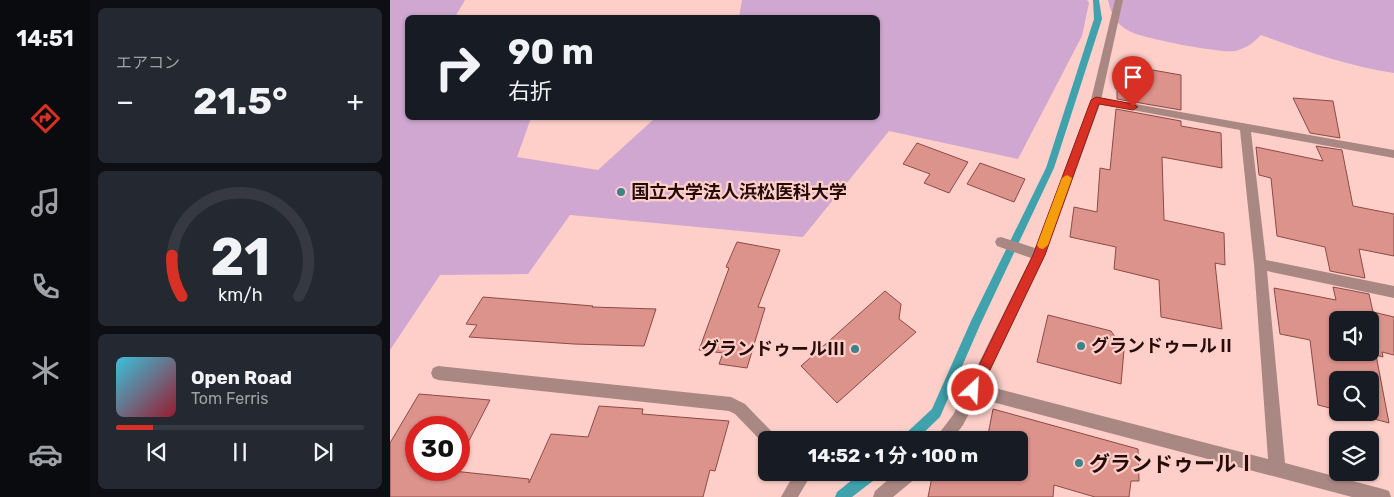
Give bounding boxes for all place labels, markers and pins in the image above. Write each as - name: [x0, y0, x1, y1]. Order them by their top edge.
- pin: [1112, 56, 1154, 107]
- place label: 国立大学法人浜松医科大学: [631, 181, 847, 203]
- marker: 国立大学法人浜松医科大学: [615, 186, 627, 198]
- place label: グランドゥールⅡ: [1091, 335, 1235, 357]
- place label: グランドゥールⅢ: [701, 338, 845, 360]
- marker: グランドゥールⅡ: [1075, 340, 1087, 352]
- marker: グランドゥールⅢ: [849, 343, 861, 355]
- place label: グランドゥールⅠ: [1089, 451, 1257, 476]
- marker: グランドゥールⅠ: [1073, 457, 1085, 469]

